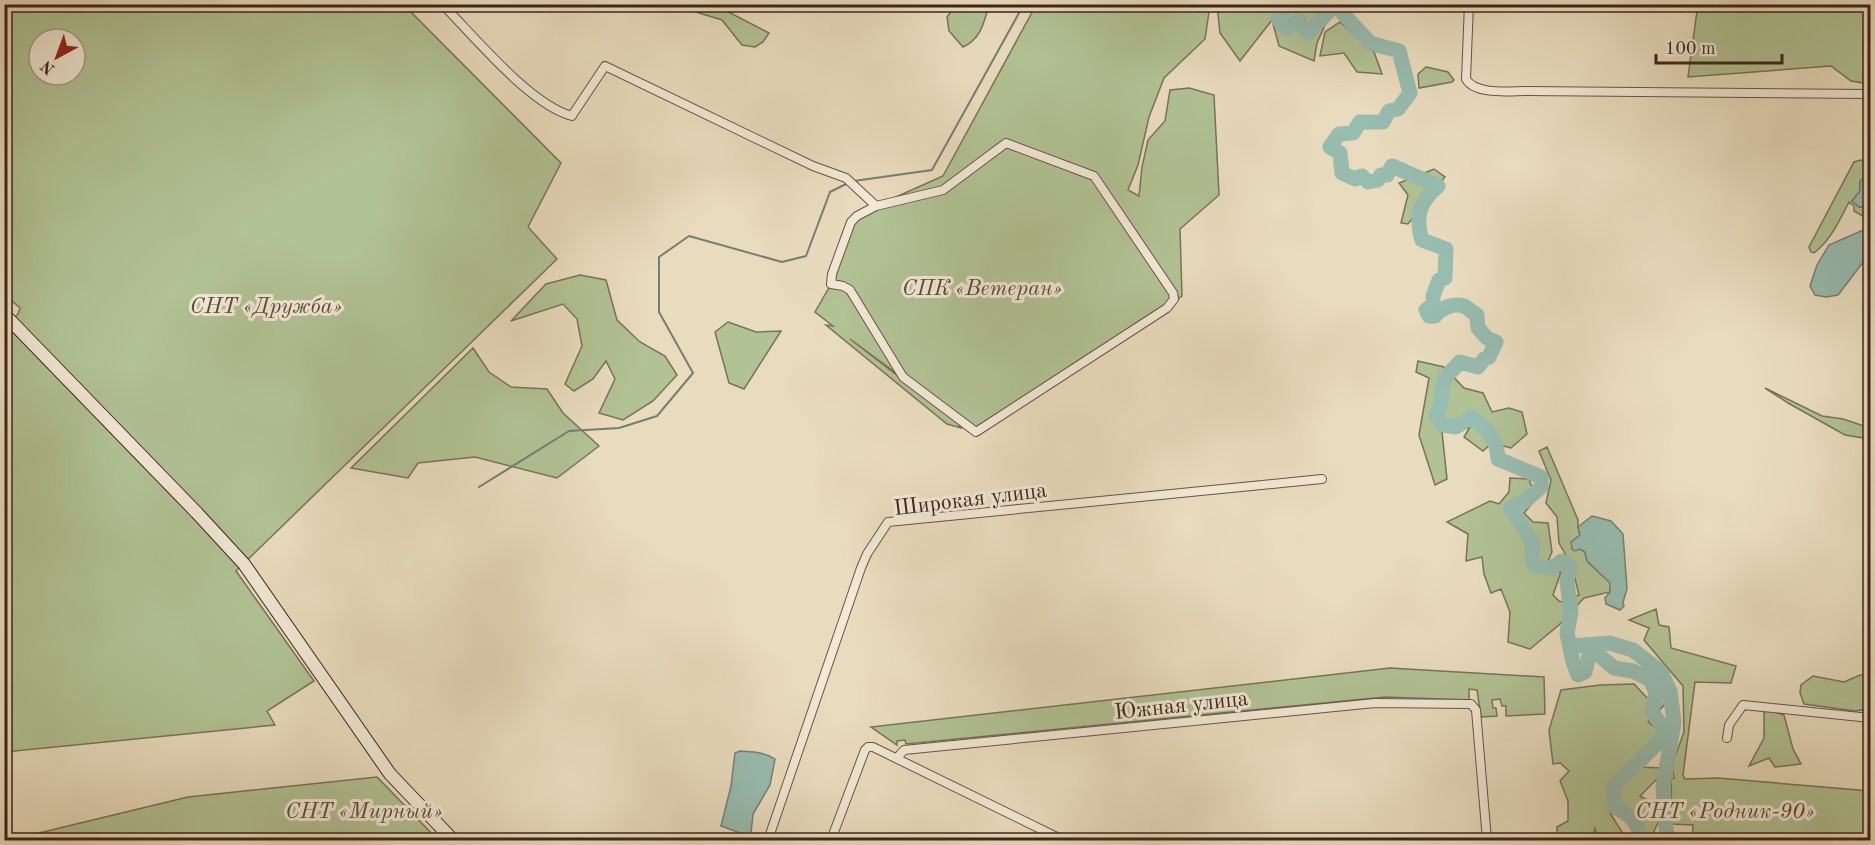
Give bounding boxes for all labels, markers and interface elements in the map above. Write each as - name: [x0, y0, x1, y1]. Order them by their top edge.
- north arrow: [27, 27, 87, 87]
- scale bar: [1656, 27, 1782, 65]
- text: 100 m: [1665, 40, 1716, 58]
- text: N: [38, 56, 58, 77]
- park label: СПК «Ветеран»: [902, 278, 1062, 300]
- park label: СНТ «Дружба»: [190, 296, 342, 318]
- street label: Широкая улица: [892, 480, 1048, 520]
- street label: Южная улица: [1113, 688, 1249, 724]
- park label: СНТ «Мирный»: [285, 801, 443, 823]
- park label: СНТ «Родник-90»: [1635, 801, 1815, 823]

